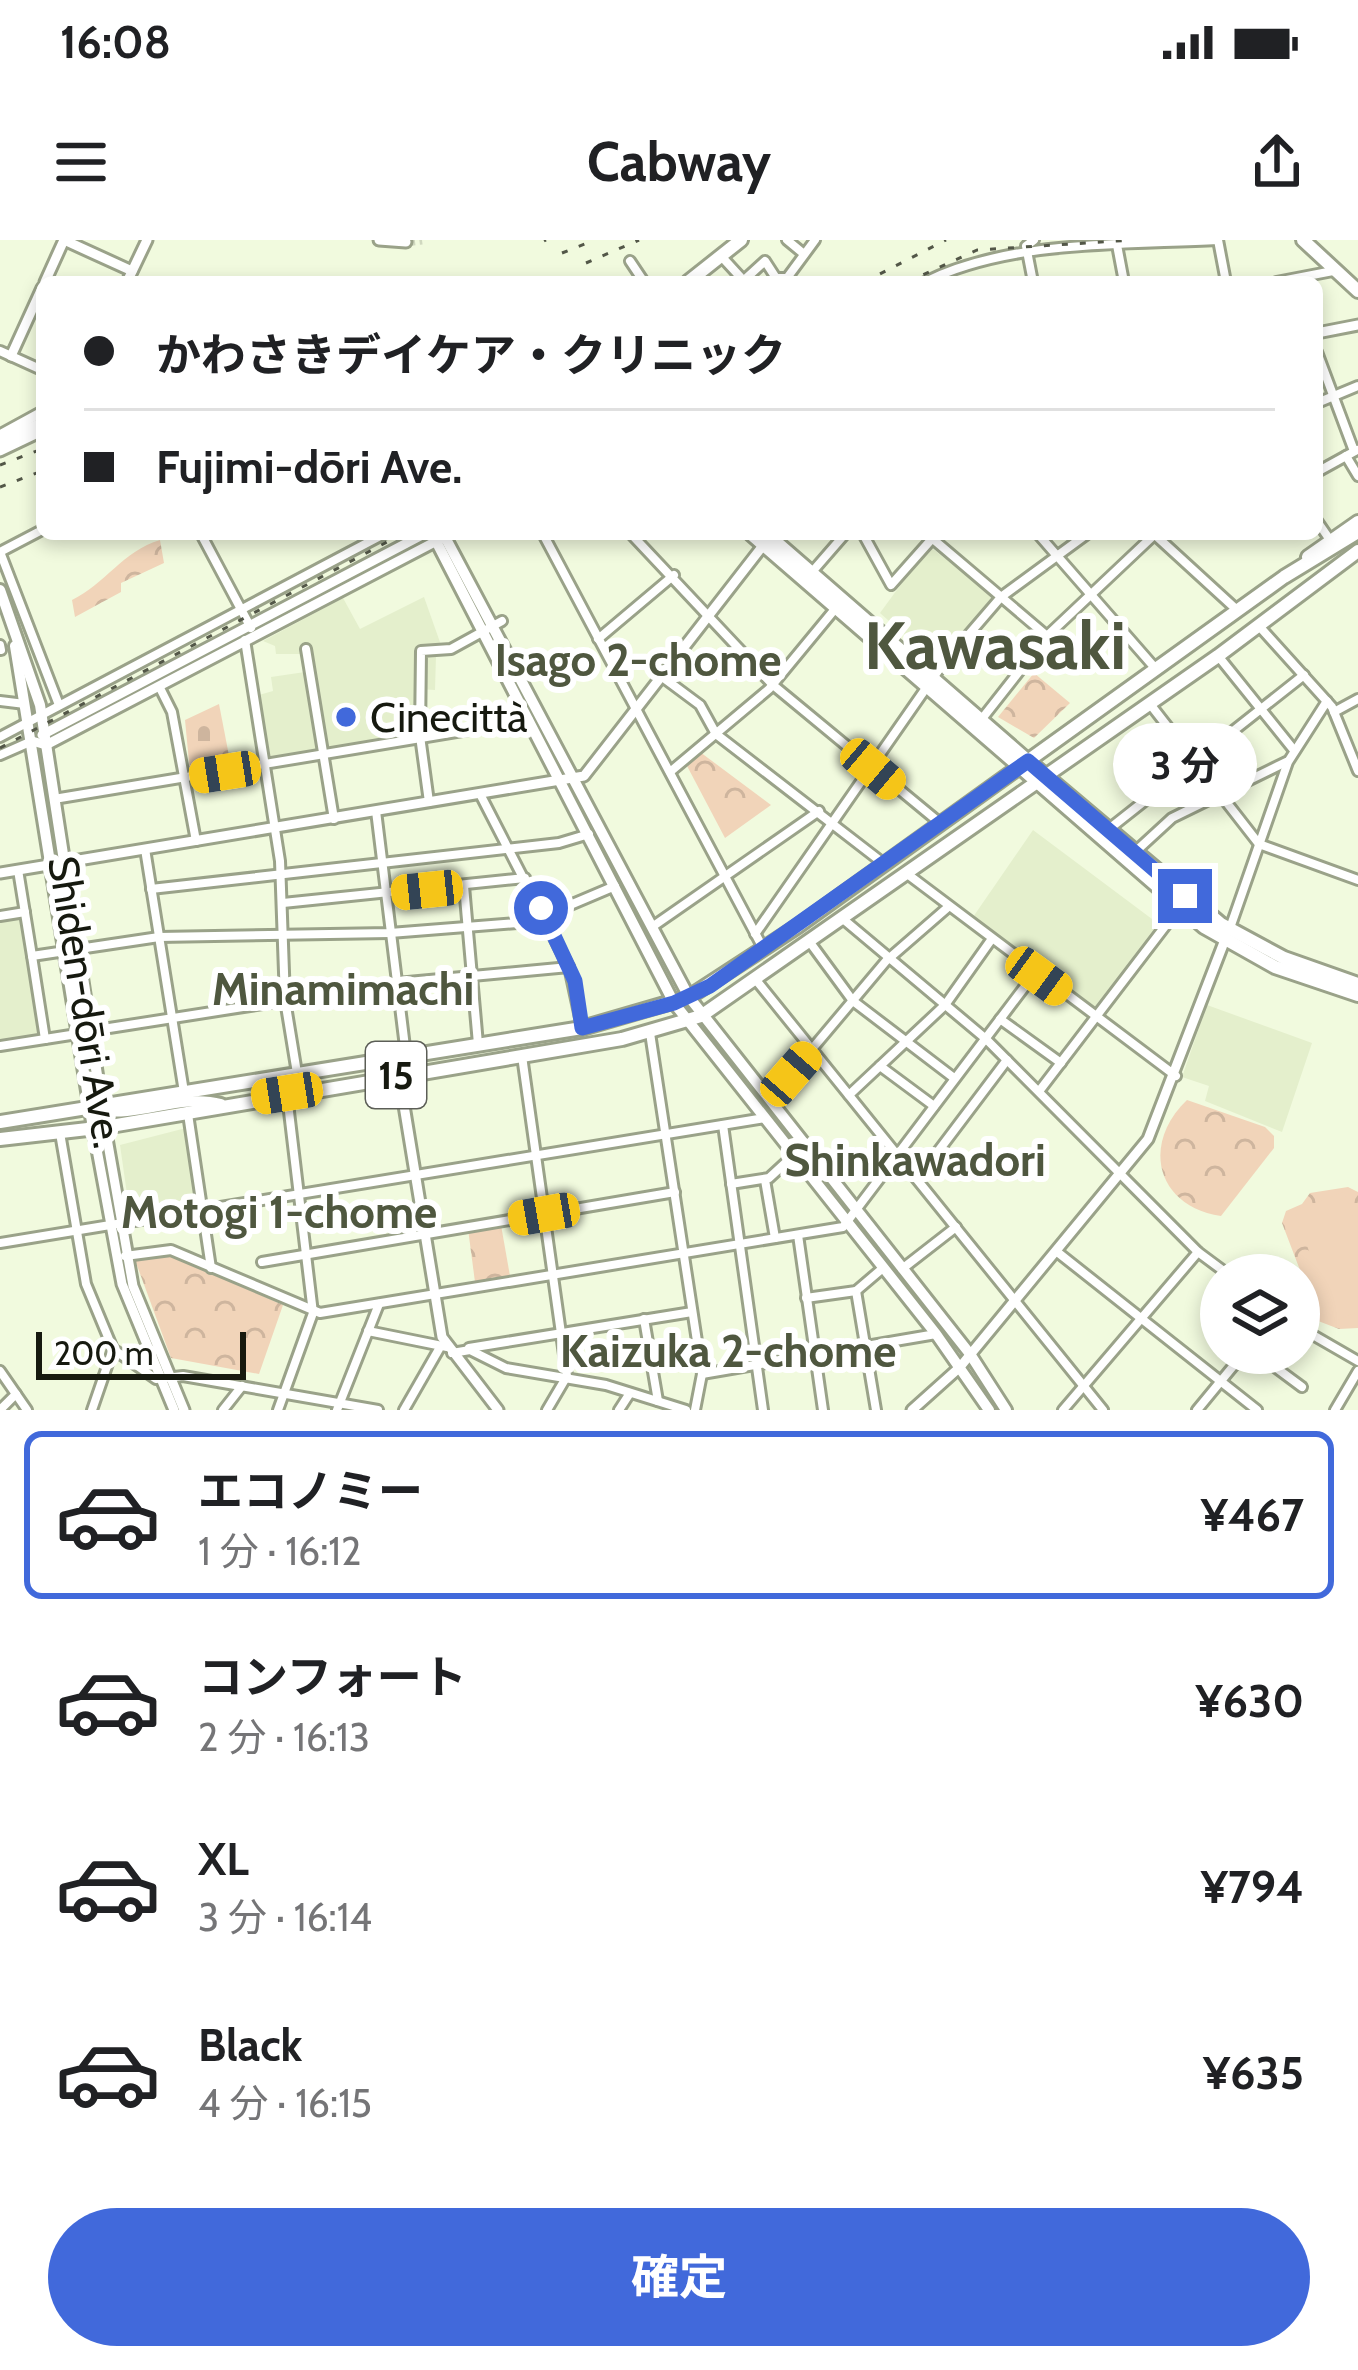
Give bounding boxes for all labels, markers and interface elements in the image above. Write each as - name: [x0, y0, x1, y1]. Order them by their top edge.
- text: 16:08: [60, 15, 171, 69]
- icon: menu: [48, 129, 114, 195]
- text: Cabway: [587, 129, 771, 195]
- icon: share: [1244, 129, 1310, 195]
- text: かわさきデイケア・クリニック: [156, 328, 786, 382]
- text: Fujimi-dōri Ave.: [156, 440, 462, 494]
- district label: Kawasaki: [864, 605, 1126, 686]
- district label: Isago 2-chome: [494, 633, 782, 687]
- place label: Cinecittà: [370, 691, 528, 743]
- marker: Cinecittà: [333, 704, 359, 730]
- callout: 3 分: [1113, 722, 1257, 806]
- car: [834, 732, 912, 806]
- text: 3 分: [1151, 741, 1219, 789]
- car: [187, 749, 263, 795]
- street label: Shiden-dōri Ave.: [37, 852, 135, 1152]
- car: [389, 868, 465, 912]
- route end: [1158, 869, 1212, 923]
- route start: [514, 881, 568, 935]
- car: [999, 940, 1079, 1012]
- district label: Minamimachi: [212, 962, 474, 1016]
- car: [754, 1035, 828, 1113]
- road number: 15: [366, 1042, 426, 1108]
- car: [249, 1070, 325, 1116]
- district label: Shinkawadori: [784, 1133, 1046, 1187]
- district label: Motogi 1-chome: [121, 1185, 437, 1239]
- car: [505, 1190, 583, 1238]
- map controls: [1200, 1254, 1320, 1374]
- button: layers: [1200, 1254, 1320, 1374]
- district label: Kaizuka 2-chome: [560, 1324, 896, 1378]
- scale bar: [36, 1326, 246, 1379]
- text: 200 m: [54, 1333, 154, 1373]
- icon: car: [54, 1461, 162, 1569]
- text: エコノミー: [198, 1464, 423, 1518]
- text: ¥467: [1201, 1488, 1304, 1542]
- text: 1 分 · 16:12: [198, 1527, 361, 1575]
- icon: car: [54, 1647, 162, 1755]
- text: コンフォート: [198, 1650, 467, 1704]
- text: ¥630: [1196, 1674, 1304, 1728]
- text: 2 分 · 16:13: [198, 1713, 370, 1761]
- text: XL: [198, 1832, 249, 1886]
- icon: car: [54, 1833, 162, 1941]
- text: ¥794: [1201, 1860, 1304, 1914]
- text: 3 分 · 16:14: [198, 1893, 372, 1941]
- text: Black: [198, 2018, 302, 2072]
- icon: car: [54, 2019, 162, 2127]
- text: ¥635: [1203, 2046, 1304, 2100]
- text: 4 分 · 16:15: [198, 2079, 372, 2127]
- button: 確定: [48, 2208, 1310, 2346]

